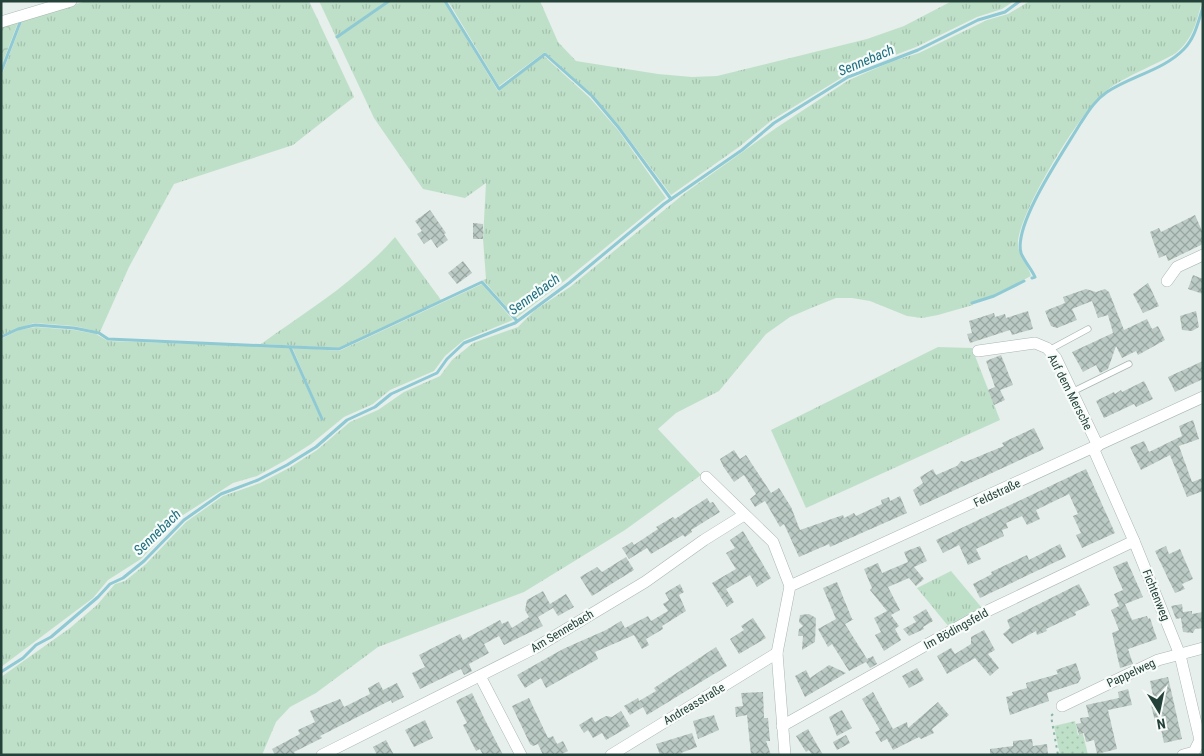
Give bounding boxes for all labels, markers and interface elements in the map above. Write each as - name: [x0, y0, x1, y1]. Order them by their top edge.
- water label: Sennebach: [836, 41, 896, 79]
- water label: Sennebach: [505, 270, 563, 318]
- street label: Auf dem Mersche: [1045, 352, 1095, 433]
- street label: Feldstraße: [971, 476, 1023, 510]
- water label: Sennebach: [130, 506, 184, 558]
- street label: Fichtenweg: [1139, 567, 1173, 623]
- street label: Im Bödingsfeld: [921, 606, 991, 652]
- street label: Am Sennebach: [528, 607, 596, 655]
- street label: Pappelweg: [1105, 656, 1158, 690]
- street label: Andreasstraße: [661, 680, 728, 728]
- north arrow: [1134, 686, 1184, 736]
- text: N: [1156, 715, 1167, 732]

